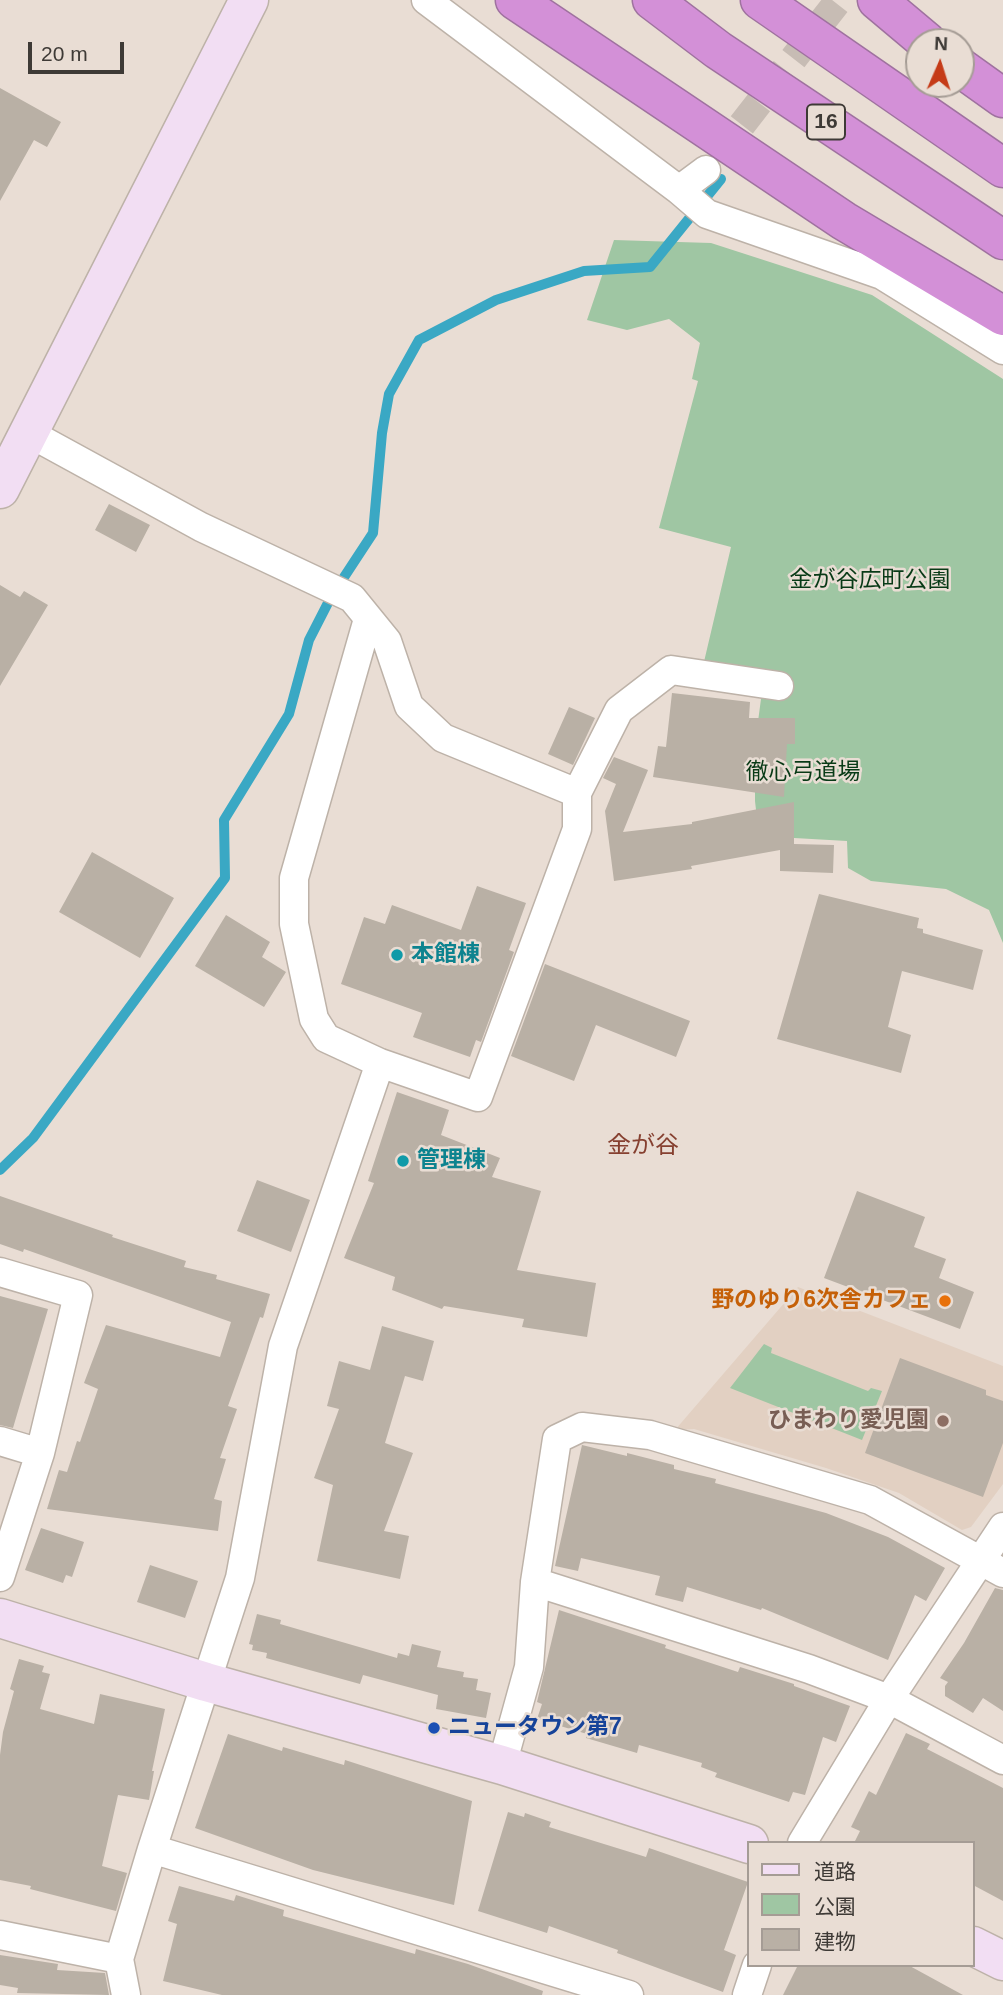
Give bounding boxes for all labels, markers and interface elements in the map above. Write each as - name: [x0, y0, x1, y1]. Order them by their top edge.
- scale bar: [32, 28, 128, 72]
- north arrow: [905, 28, 975, 98]
- text: N: [934, 33, 948, 54]
- text: 20 m: [41, 42, 88, 65]
- road number: 16: [807, 104, 845, 140]
- park label: 金が谷広町公園: [790, 567, 950, 595]
- park label: 徹心弓道場: [746, 759, 860, 787]
- place label: 本館棟: [411, 941, 480, 969]
- marker: 本館棟: [389, 947, 405, 963]
- district label: 金が谷: [607, 1132, 679, 1160]
- place label: 管理棟: [417, 1147, 486, 1175]
- marker: 管理棟: [395, 1153, 411, 1169]
- place label: 野のゆり6次舎カフェ: [711, 1287, 931, 1315]
- marker: 野のゆり6次舎カフェ: [937, 1293, 953, 1309]
- place label: ひまわり愛児園: [768, 1407, 929, 1435]
- marker: ひまわり愛児園: [935, 1413, 951, 1429]
- place label: ニュータウン第7: [448, 1714, 622, 1742]
- marker: ニュータウン第7: [426, 1720, 442, 1736]
- legend: [748, 1841, 975, 1967]
- text: 道路: [814, 1860, 856, 1883]
- text: 公園: [814, 1895, 856, 1918]
- text: 建物: [814, 1930, 856, 1953]

